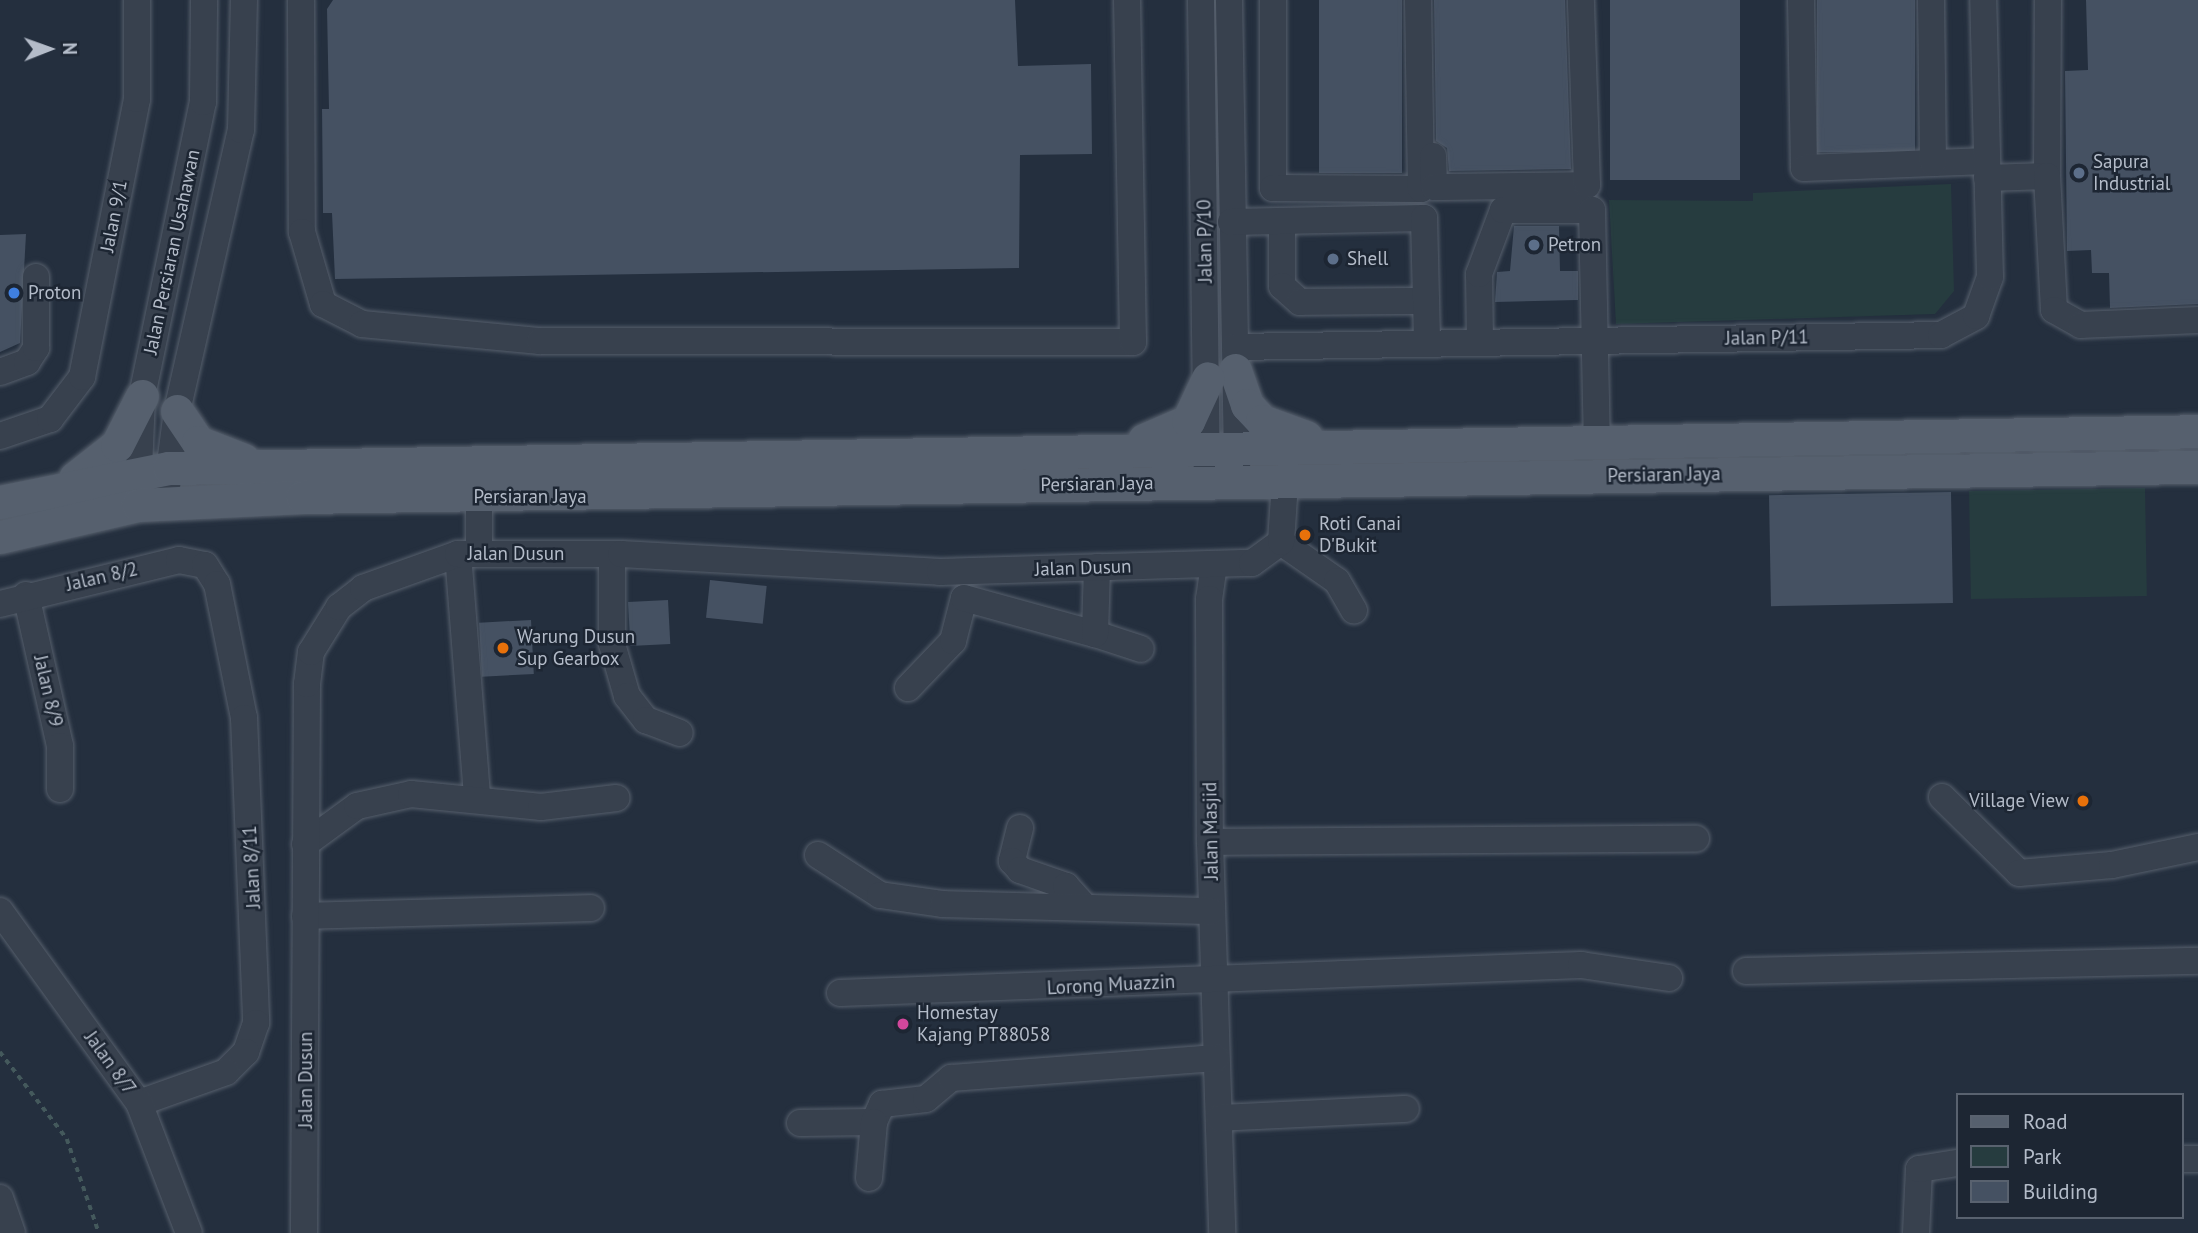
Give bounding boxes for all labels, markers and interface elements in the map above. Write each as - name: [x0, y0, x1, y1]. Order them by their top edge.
- north arrow: [14, 14, 84, 84]
- text: N: [58, 42, 82, 55]
- street label: Jalan Persiaran Usahawan: [139, 148, 205, 356]
- place label: Sapura Industrial: [2093, 151, 2170, 195]
- marker: Sapura Industrial: [2071, 165, 2087, 181]
- street label: Jalan 9/1: [96, 178, 132, 254]
- street label: Jalan P/10: [1193, 199, 1217, 283]
- place label: Petron: [1548, 234, 1601, 256]
- marker: Petron: [1526, 237, 1542, 253]
- place label: Shell: [1347, 248, 1388, 270]
- marker: Shell: [1325, 251, 1341, 267]
- place label: Proton: [28, 282, 81, 304]
- marker: Proton: [6, 285, 22, 301]
- street label: Jalan P/11: [1725, 326, 1809, 350]
- street label: Persiaran Jaya: [1607, 463, 1721, 487]
- street label: Persiaran Jaya: [1040, 472, 1154, 496]
- street label: Persiaran Jaya: [473, 486, 587, 508]
- place label: Roti Canai D'Bukit: [1319, 513, 1401, 557]
- marker: Roti Canai D'Bukit: [1297, 527, 1313, 543]
- street label: Jalan Dusun: [468, 543, 564, 565]
- street label: Jalan Dusun: [1034, 555, 1132, 581]
- street label: Jalan 8/2: [64, 558, 140, 596]
- place label: Warung Dusun Sup Gearbox: [517, 626, 635, 670]
- marker: Warung Dusun Sup Gearbox: [495, 640, 511, 656]
- street label: Jalan 8/9: [29, 653, 67, 729]
- street label: Jalan Masjid: [1199, 782, 1223, 880]
- place label: Village View: [1968, 790, 2069, 812]
- marker: Village View: [2075, 793, 2091, 809]
- street label: Jalan 8/11: [238, 825, 266, 909]
- street label: Lorong Muazzin: [1046, 970, 1176, 1000]
- place label: Homestay Kajang PT88058: [917, 1002, 1050, 1046]
- marker: Homestay Kajang PT88058: [895, 1016, 911, 1032]
- street label: Jalan 8/7: [79, 1027, 141, 1099]
- street label: Jalan Dusun: [295, 1032, 317, 1128]
- legend: [1956, 1093, 2184, 1219]
- text: Road: [2023, 1108, 2067, 1135]
- text: Park: [2023, 1143, 2062, 1170]
- text: Building: [2023, 1178, 2098, 1205]

